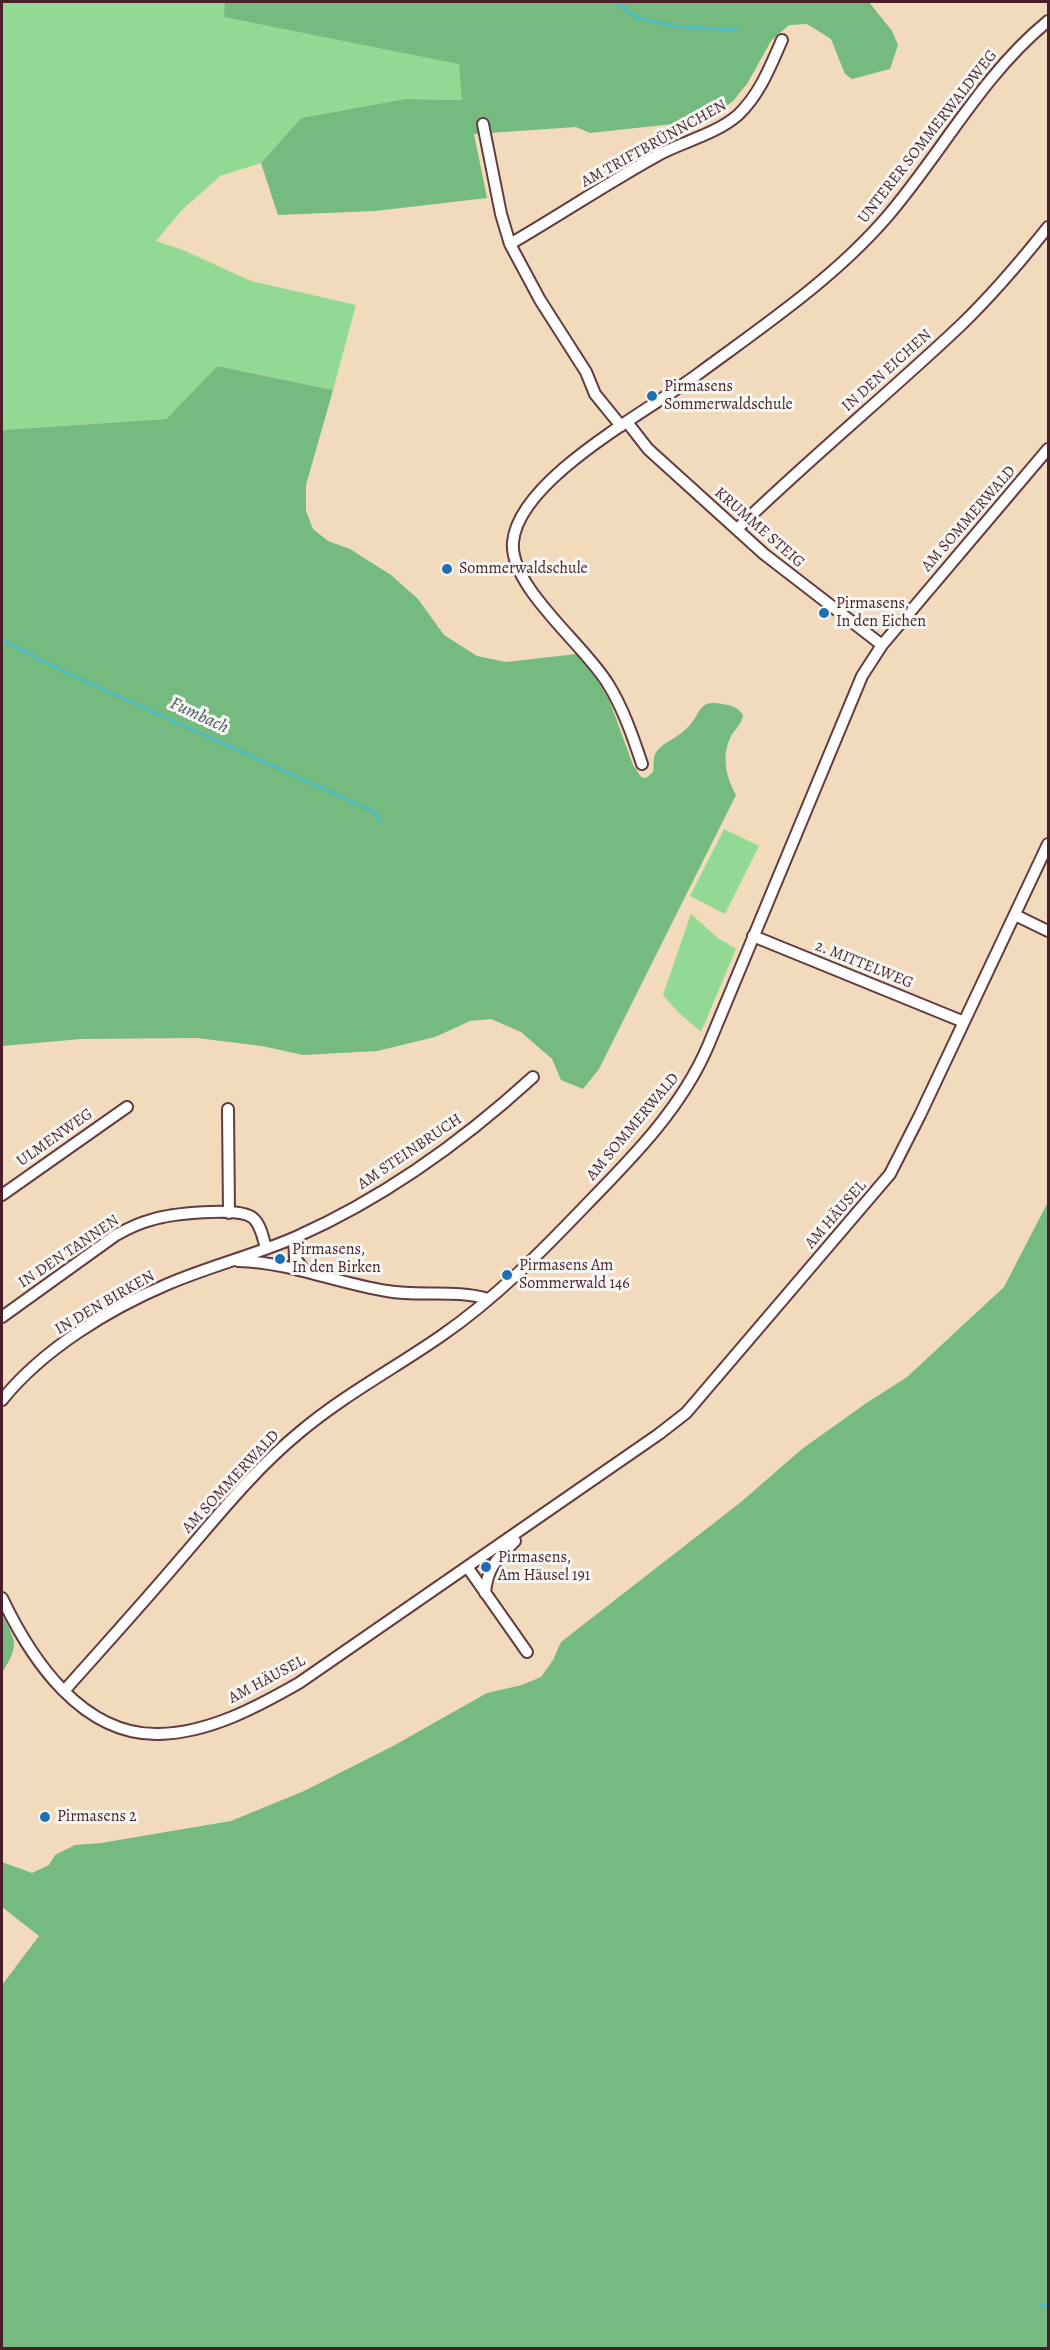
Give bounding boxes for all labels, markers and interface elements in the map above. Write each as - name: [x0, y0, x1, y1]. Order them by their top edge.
- street label: UNTERER SOMMERWALDWEG: [854, 46, 1002, 228]
- street label: AM TRIFTBRÜNNCHEN: [578, 96, 730, 192]
- street label: IN DEN EICHEN: [838, 326, 936, 416]
- place label: Pirmasens Sommerwaldschule: [664, 377, 793, 415]
- marker: Pirmasens Sommerwaldschule: [645, 389, 659, 403]
- street label: AM SOMMERWALD: [918, 462, 1020, 576]
- street label: KRUMME STEIG: [710, 484, 808, 572]
- place label: Sommerwaldschule: [459, 559, 588, 579]
- marker: Sommerwaldschule: [440, 562, 454, 576]
- place label: Pirmasens, In den Eichen: [836, 594, 926, 632]
- marker: Pirmasens, In den Eichen: [817, 606, 831, 620]
- water label: Fumbach: [166, 693, 232, 739]
- street label: 2. MITTELWEG: [812, 937, 916, 993]
- street label: AM SOMMERWALD: [583, 1069, 683, 1185]
- street label: ULMENWEG: [13, 1105, 97, 1171]
- street label: AM STEINBRUCH: [354, 1110, 466, 1194]
- street label: AM HÄUSEL: [801, 1177, 871, 1253]
- street label: IN DEN TANNEN: [15, 1211, 123, 1293]
- place label: Pirmasens, In den Birken: [292, 1240, 381, 1278]
- marker: Pirmasens, In den Birken: [273, 1252, 287, 1266]
- place label: Pirmasens Am Sommerwald 146: [519, 1256, 630, 1294]
- street label: IN DEN BIRKEN: [52, 1267, 158, 1339]
- marker: Pirmasens Am Sommerwald 146: [500, 1268, 514, 1282]
- street label: AM SOMMERWALD: [178, 1426, 284, 1538]
- place label: Pirmasens, Am Häusel 191: [498, 1548, 590, 1586]
- marker: Pirmasens, Am Häusel 191: [479, 1560, 493, 1574]
- street label: AM HÄUSEL: [225, 1652, 309, 1708]
- place label: Pirmasens 2: [57, 1807, 137, 1827]
- marker: Pirmasens 2: [38, 1810, 52, 1824]

